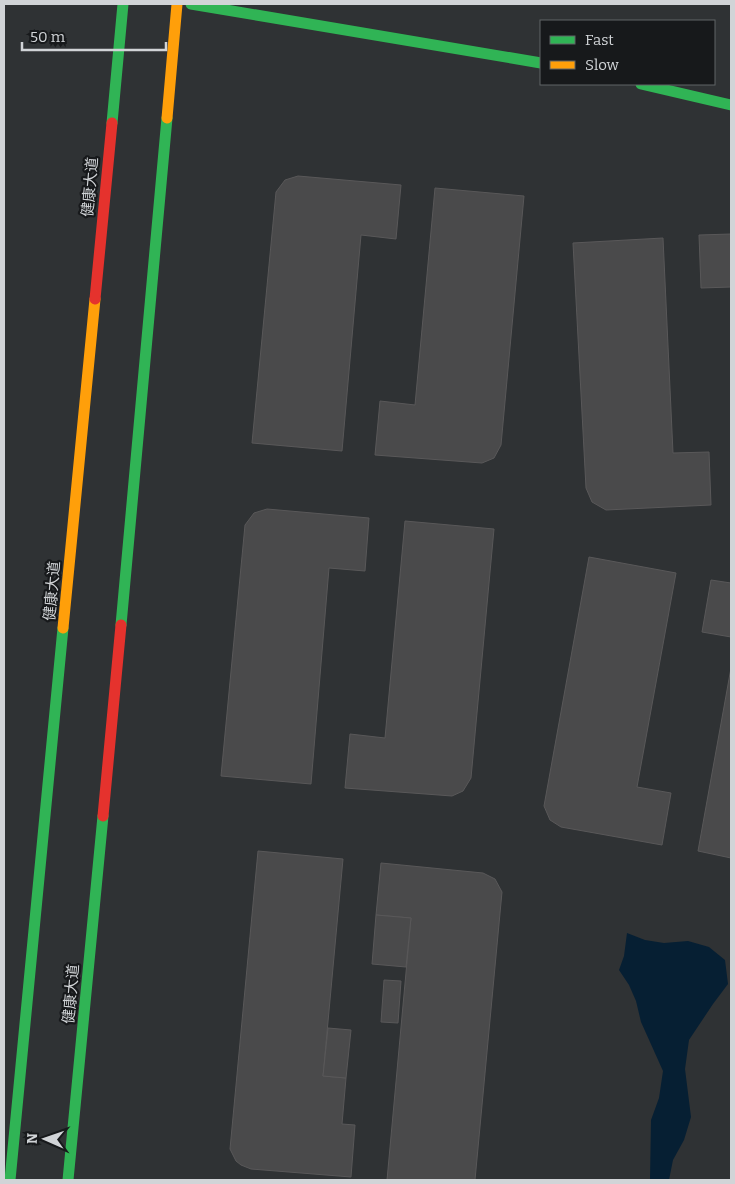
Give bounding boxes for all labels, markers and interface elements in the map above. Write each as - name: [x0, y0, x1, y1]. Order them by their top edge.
- scale bar: [22, 20, 166, 52]
- legend: [540, 20, 715, 85]
- text: 50 m: [30, 28, 66, 46]
- text: Fast: [585, 31, 614, 49]
- text: Slow: [585, 56, 620, 74]
- street label: 健康大道: [78, 156, 102, 218]
- street label: 健康大道: [40, 560, 64, 622]
- street label: 健康大道: [59, 963, 83, 1025]
- north arrow: [20, 1114, 70, 1164]
- text: N: [24, 1133, 41, 1144]

